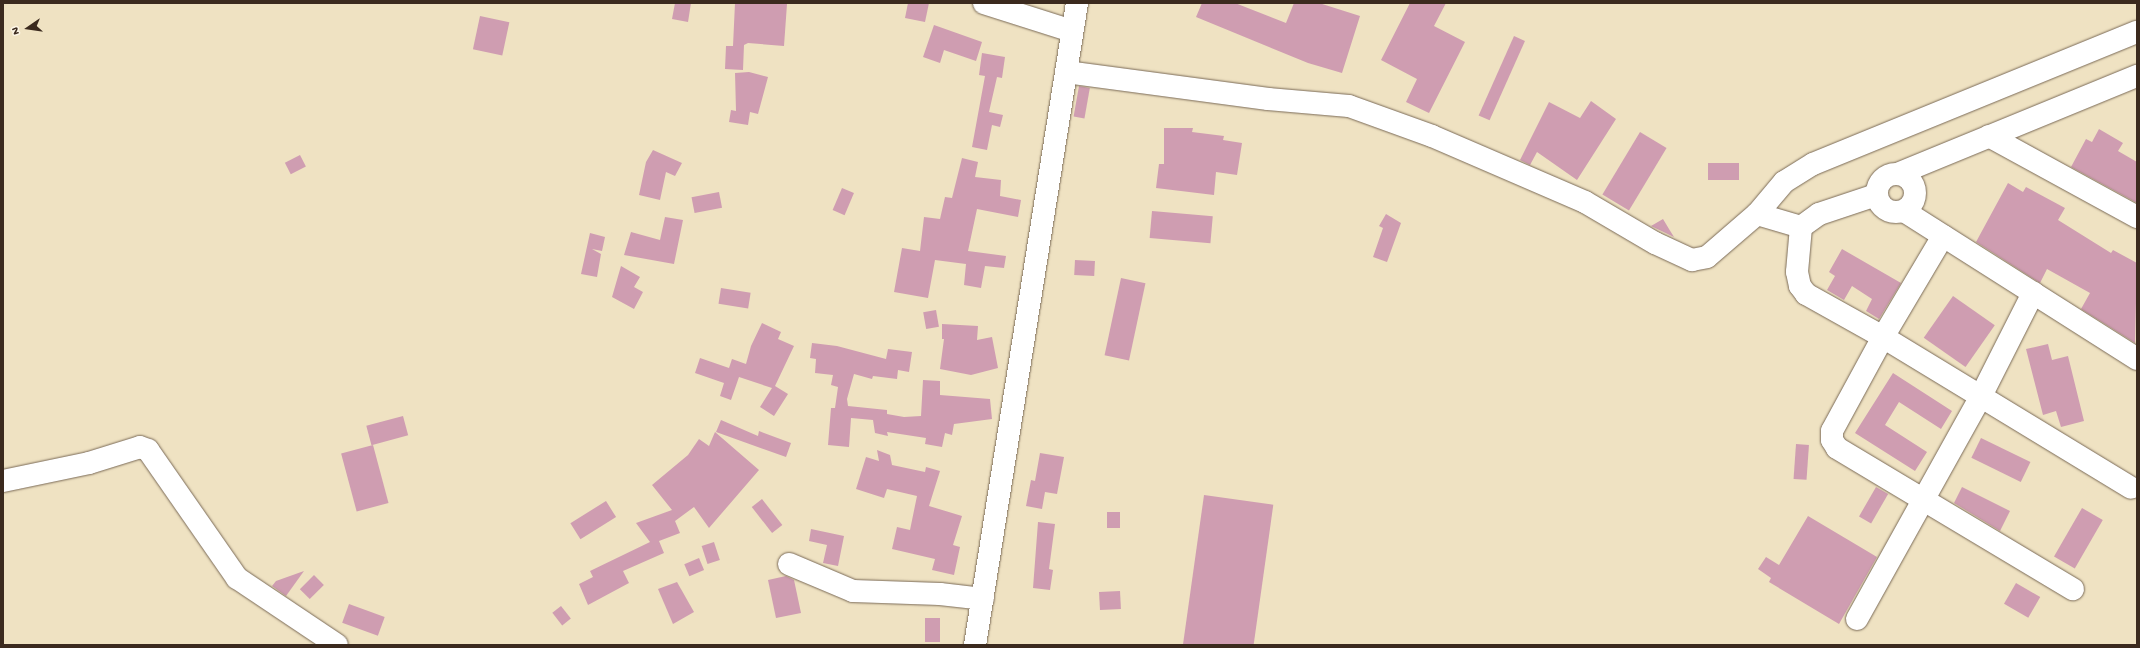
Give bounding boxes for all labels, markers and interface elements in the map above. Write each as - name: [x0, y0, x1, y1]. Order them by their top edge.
- north arrow: [8, 8, 48, 48]
- text: N: [10, 26, 23, 36]

